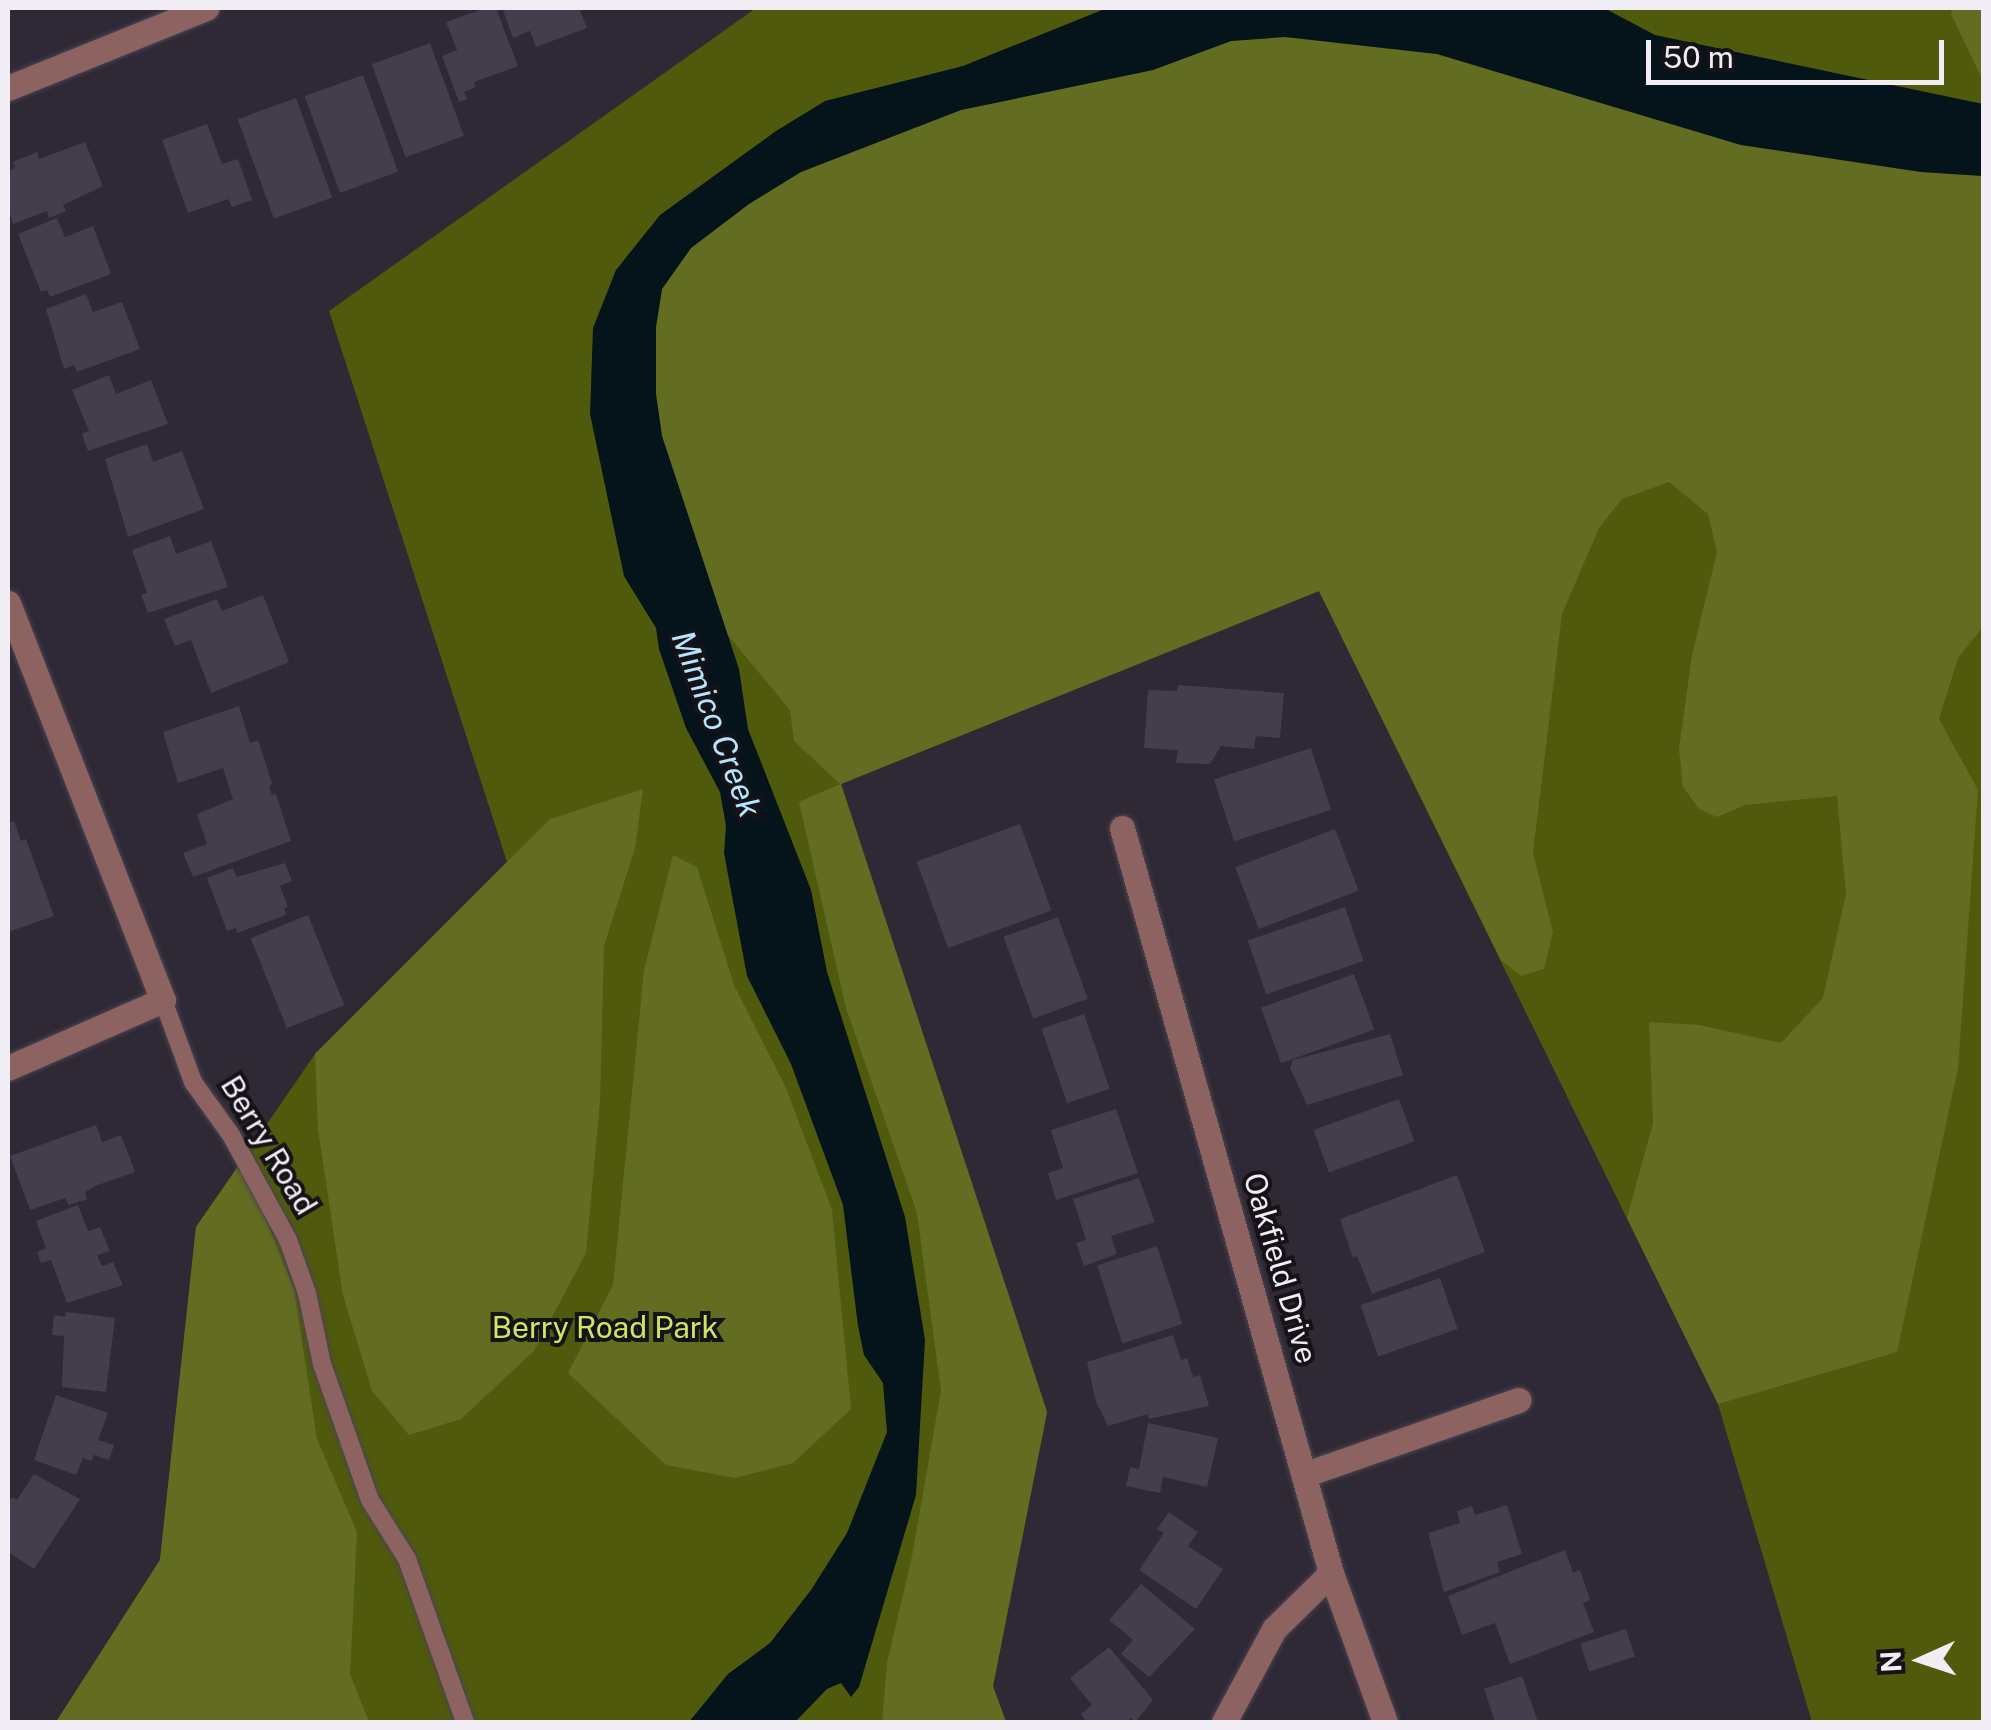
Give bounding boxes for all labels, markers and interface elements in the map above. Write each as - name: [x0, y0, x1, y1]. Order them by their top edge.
- scale bar: [1651, 20, 1948, 82]
- text: 50 m: [1663, 39, 1734, 75]
- water label: Mimico Creek: [663, 625, 769, 823]
- street label: Berry Road: [214, 1069, 324, 1221]
- street label: Oakfield Drive: [1237, 1169, 1325, 1367]
- park label: Berry Road Park: [492, 1309, 718, 1345]
- north arrow: [1871, 1610, 1971, 1710]
- text: N: [1873, 1650, 1908, 1673]

